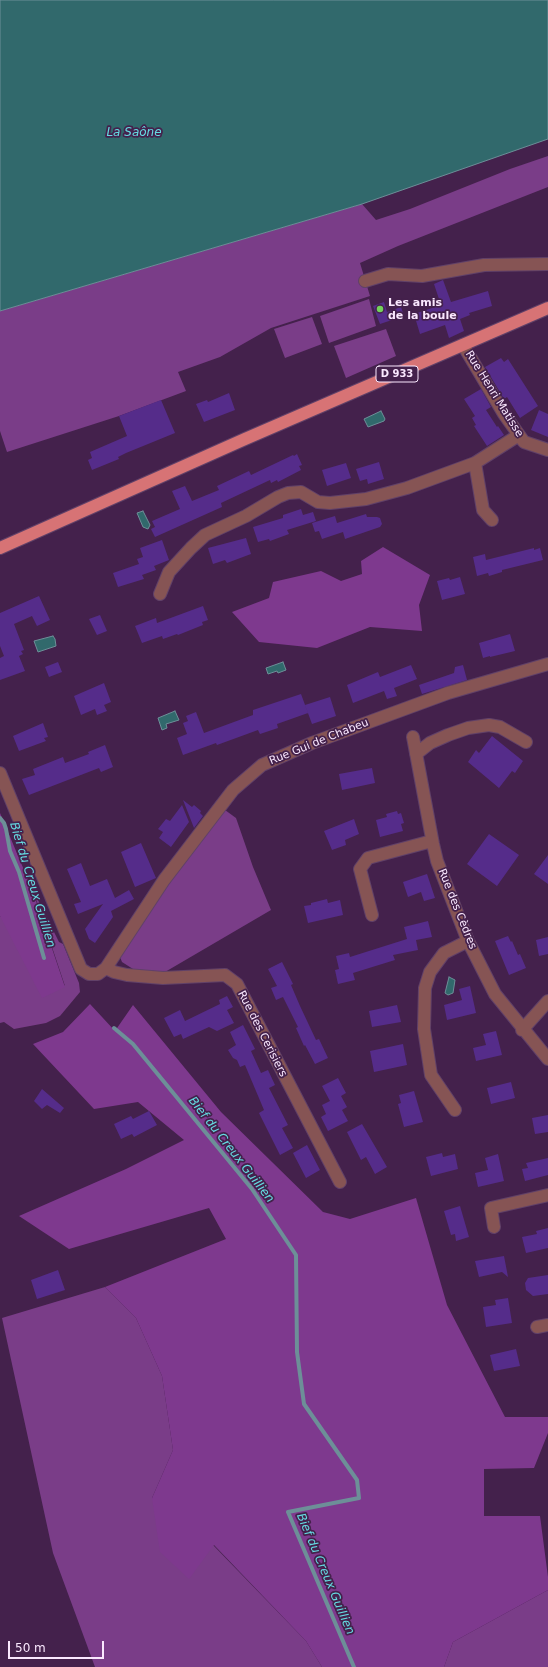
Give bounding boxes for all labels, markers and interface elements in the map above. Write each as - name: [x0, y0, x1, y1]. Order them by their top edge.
- water label: La Saône: [106, 126, 162, 140]
- place label: Les amis de la boule: [388, 296, 457, 322]
- marker: Les amis de la boule: [375, 304, 385, 314]
- street label: Rue Henri Matisse: [462, 348, 526, 440]
- road number: D 933: [376, 366, 418, 382]
- street label: Rue Gui de Chabeu: [267, 716, 371, 768]
- water label: Bief du Creux Guillien: [6, 821, 58, 949]
- street label: Rue des Cèdres: [435, 867, 479, 951]
- street label: Rue des Cerisiers: [235, 989, 289, 1079]
- water label: Bief du Creux Guillien: [185, 1094, 277, 1206]
- water label: Bief du Creux Guillien: [293, 1511, 357, 1637]
- scale bar: [10, 1633, 106, 1659]
- text: 50 m: [15, 1641, 46, 1655]

